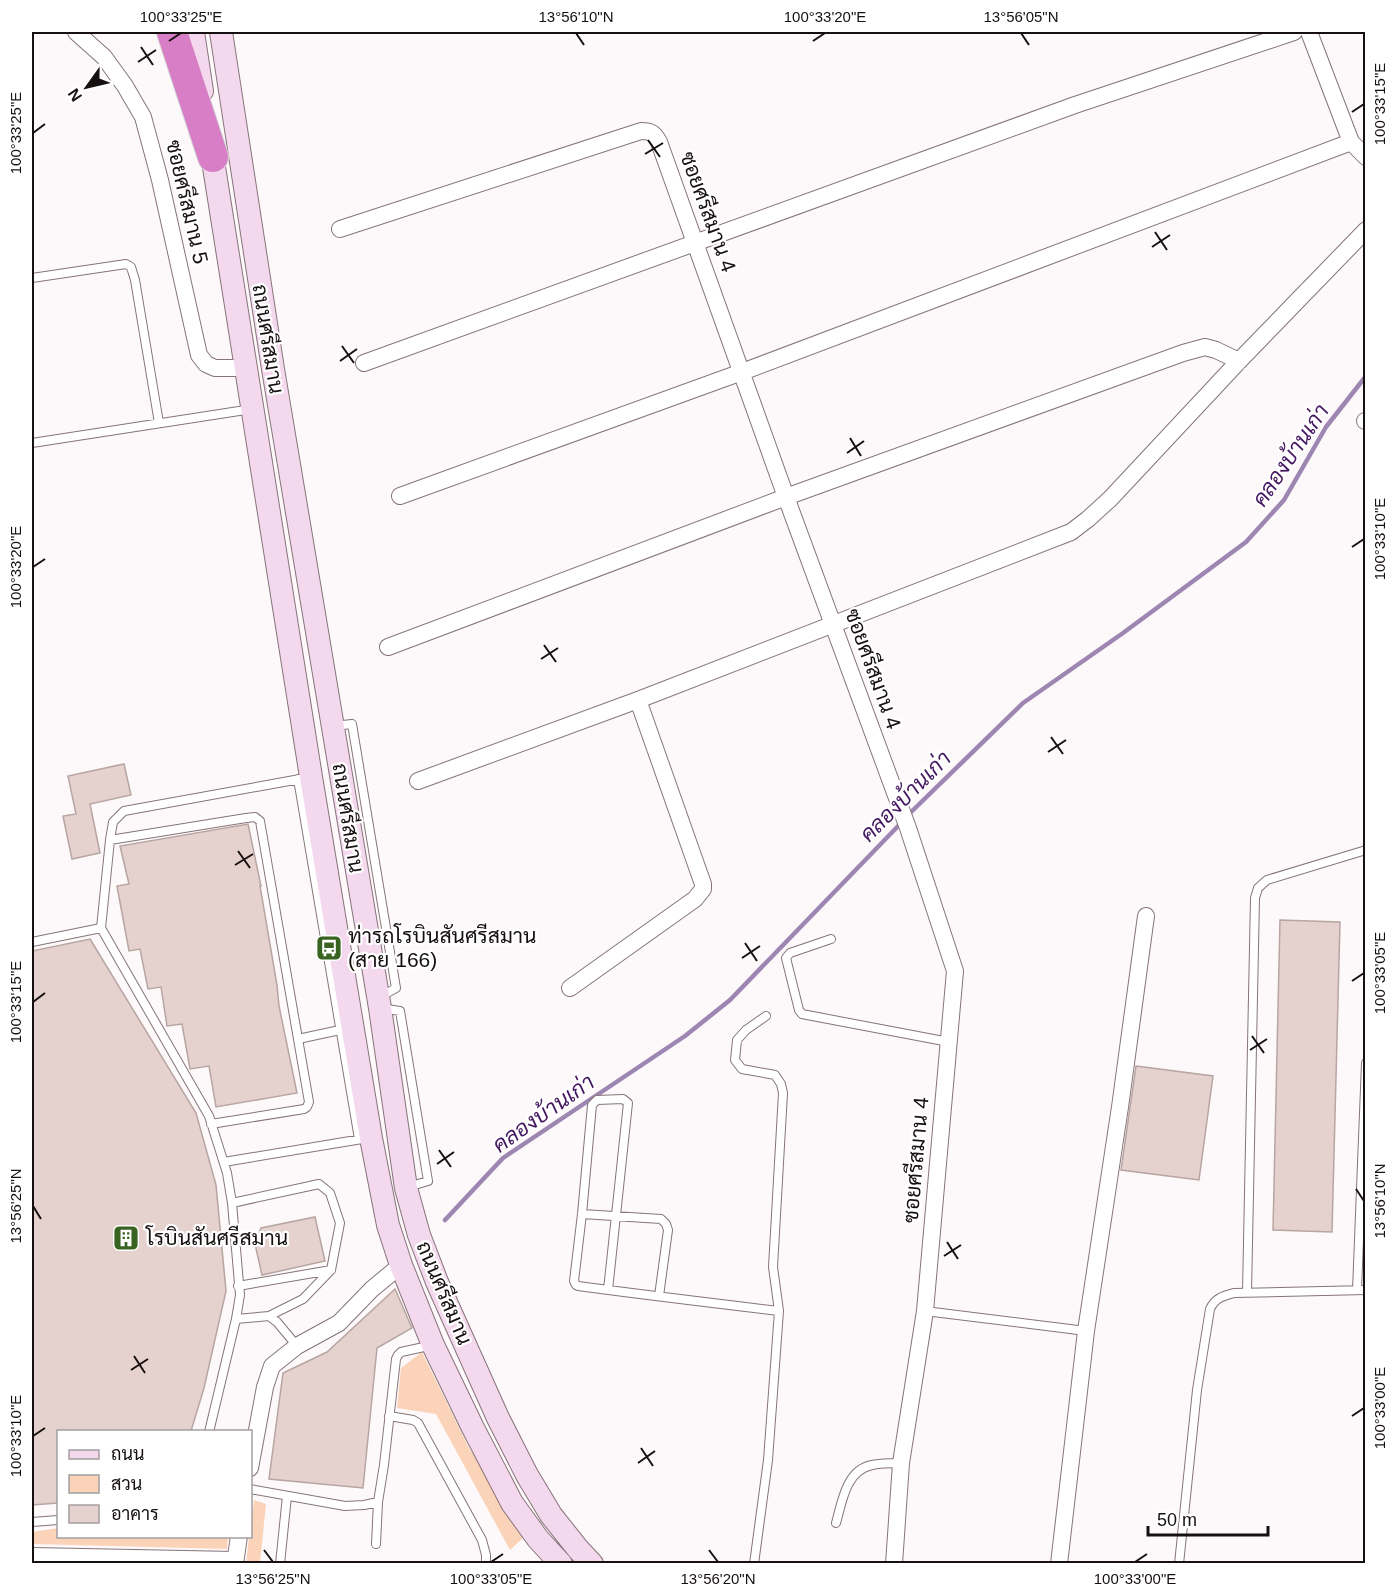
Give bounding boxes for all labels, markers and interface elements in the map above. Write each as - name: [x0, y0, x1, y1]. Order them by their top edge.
- text: 100°33'25"E: [140, 8, 222, 25]
- text: 13°56'10"N: [538, 8, 614, 25]
- text: 100°33'20"E: [784, 8, 866, 25]
- text: 13°56'05"N: [983, 8, 1059, 25]
- north arrow: [57, 57, 117, 117]
- text: 100°33'15"E: [1371, 63, 1388, 145]
- text: N: [65, 86, 85, 105]
- text: 100°33'25"E: [7, 92, 24, 174]
- street label: ซอยศรีสมาน 5: [162, 138, 214, 266]
- street label: ซอยศรีสมาน 4: [676, 148, 742, 275]
- street label: ถนนศรีสมาน: [248, 282, 289, 395]
- water label: คลองบ้านเก่า: [1246, 399, 1334, 511]
- text: 100°33'10"E: [1371, 498, 1388, 580]
- text: 100°33'20"E: [7, 526, 24, 608]
- street label: ซอยศรีสมาน 4: [841, 605, 907, 732]
- water label: คลองบ้านเก่า: [854, 745, 956, 847]
- street label: ถนนศรีสมาน: [328, 761, 369, 874]
- place label: ท่ารถโรบินสันศรีสมาน (สาย 166): [348, 923, 536, 971]
- text: 100°33'05"E: [1371, 932, 1388, 1014]
- bus stop icon: ท่ารถโรบินสันศรีสมาน (สาย 166): [314, 933, 344, 963]
- text: 100°33'15"E: [7, 961, 24, 1043]
- water label: คลองบ้านเก่า: [487, 1069, 599, 1157]
- street label: ซอยศรีสมาน 4: [898, 1096, 932, 1224]
- text: 13°56'10"N: [1371, 1163, 1388, 1239]
- text: 13°56'25"N: [7, 1168, 24, 1244]
- building icon: โรบินสันศรีสมาน: [111, 1223, 141, 1253]
- place label: โรบินสันศรีสมาน: [145, 1225, 288, 1249]
- street label: ถนนศรีสมาน: [412, 1237, 478, 1348]
- text: 100°33'00"E: [1371, 1367, 1388, 1449]
- text: 100°33'10"E: [7, 1395, 24, 1477]
- legend: [57, 1430, 252, 1538]
- text: ถนน: [111, 1444, 144, 1464]
- text: สวน: [111, 1474, 142, 1494]
- scale bar: [1148, 1499, 1268, 1537]
- text: อาคาร: [111, 1504, 159, 1524]
- text: 50 m: [1157, 1510, 1197, 1530]
- text: 13°56'25"N: [235, 1570, 311, 1587]
- text: 100°33'05"E: [450, 1570, 532, 1587]
- text: 13°56'20"N: [680, 1570, 756, 1587]
- text: 100°33'00"E: [1094, 1570, 1176, 1587]

